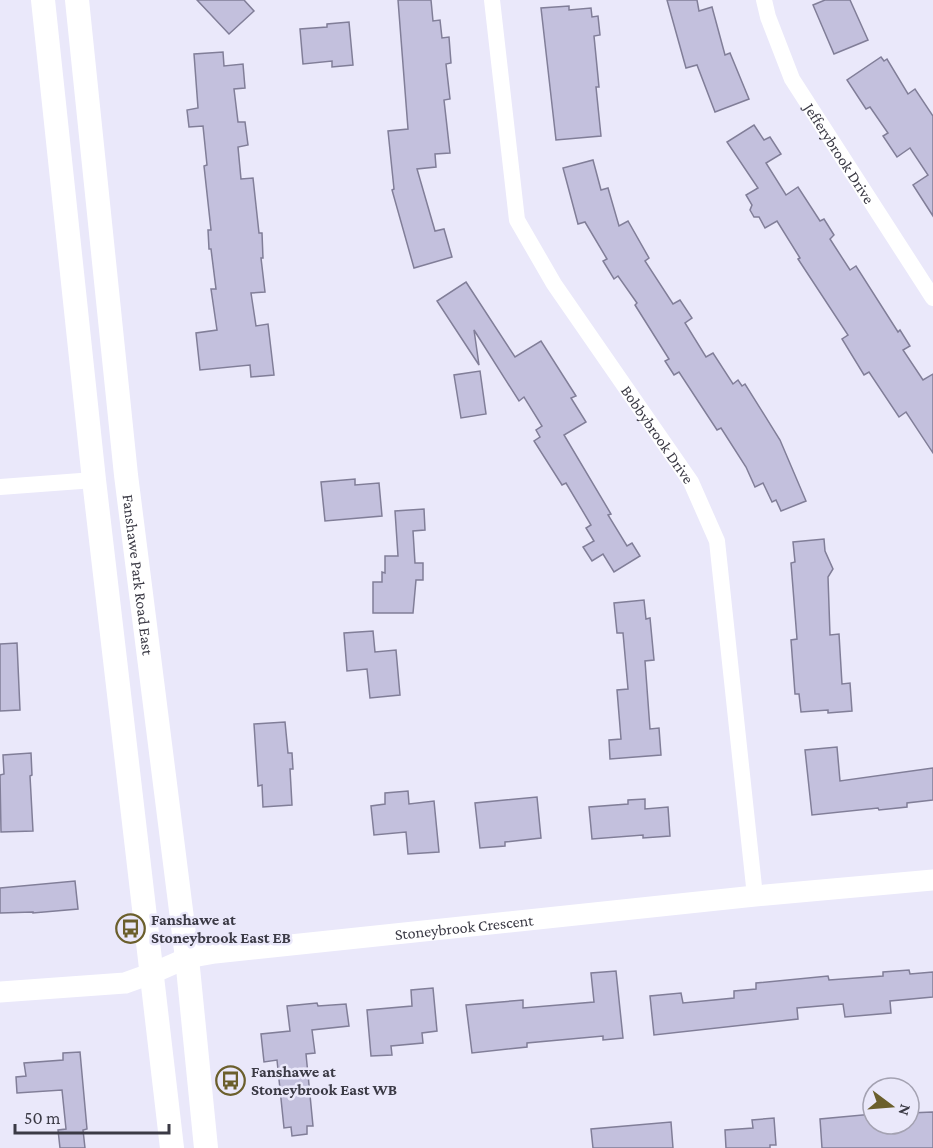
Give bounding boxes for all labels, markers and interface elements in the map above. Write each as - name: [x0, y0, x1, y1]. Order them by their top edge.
- street label: Jefferybrook Drive: [799, 98, 878, 207]
- street label: Bobbybrook Drive: [618, 382, 697, 487]
- street label: Fanshawe Park Road East: [120, 493, 157, 657]
- place label: Fanshawe at Stoneybrook East EB: [151, 911, 291, 946]
- street label: Stoneybrook Crescent: [394, 911, 535, 943]
- bus stop icon: Fanshawe at Stoneybrook East EB: [114, 912, 146, 944]
- place label: Fanshawe at Stoneybrook East WB: [251, 1063, 397, 1098]
- bus stop icon: Fanshawe at Stoneybrook East WB: [214, 1064, 246, 1096]
- north arrow: [861, 1076, 921, 1136]
- scale bar: [15, 1097, 170, 1135]
- text: N: [895, 1102, 915, 1118]
- text: 50 m: [24, 1108, 61, 1128]

